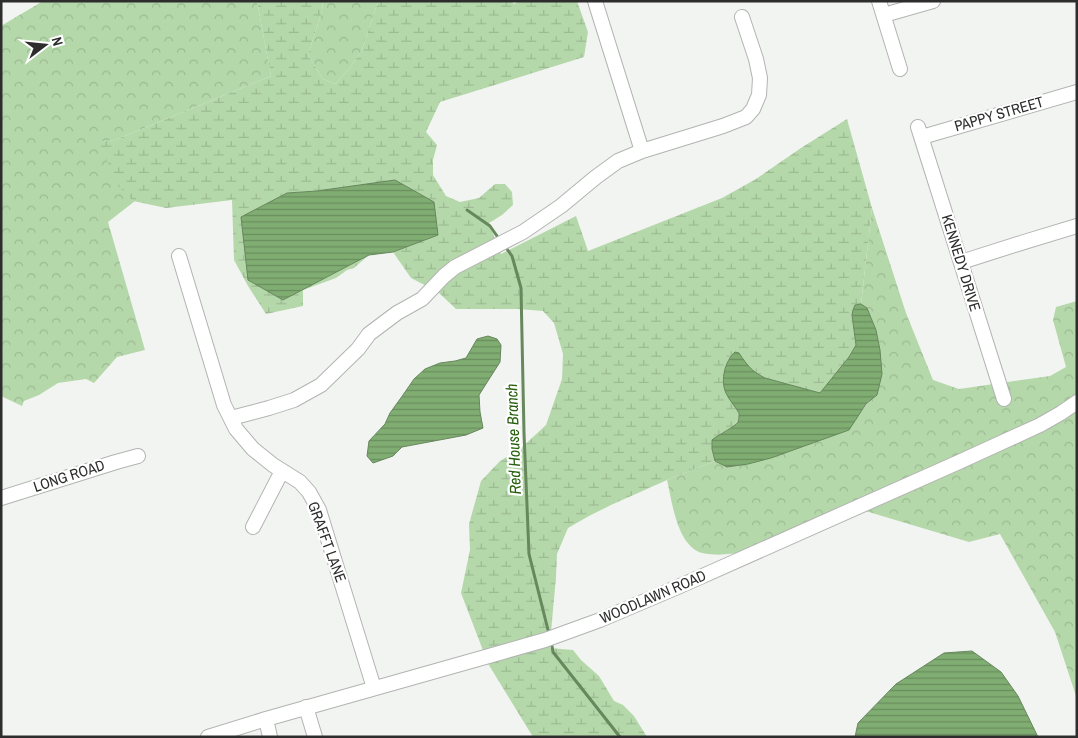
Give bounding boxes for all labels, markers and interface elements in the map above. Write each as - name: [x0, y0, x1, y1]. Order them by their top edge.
- north arrow: [20, 20, 70, 70]
- text: N: [48, 35, 67, 48]
- street label: PAPPY STREET: [952, 91, 1046, 136]
- street label: KENNEDY DRIVE: [937, 212, 986, 314]
- water label: Red House Branch: [500, 383, 526, 495]
- street label: LONG ROAD: [30, 454, 107, 497]
- street label: GRAFFT LANE: [303, 499, 352, 585]
- street label: WOODLAWN ROAD: [596, 565, 709, 628]

